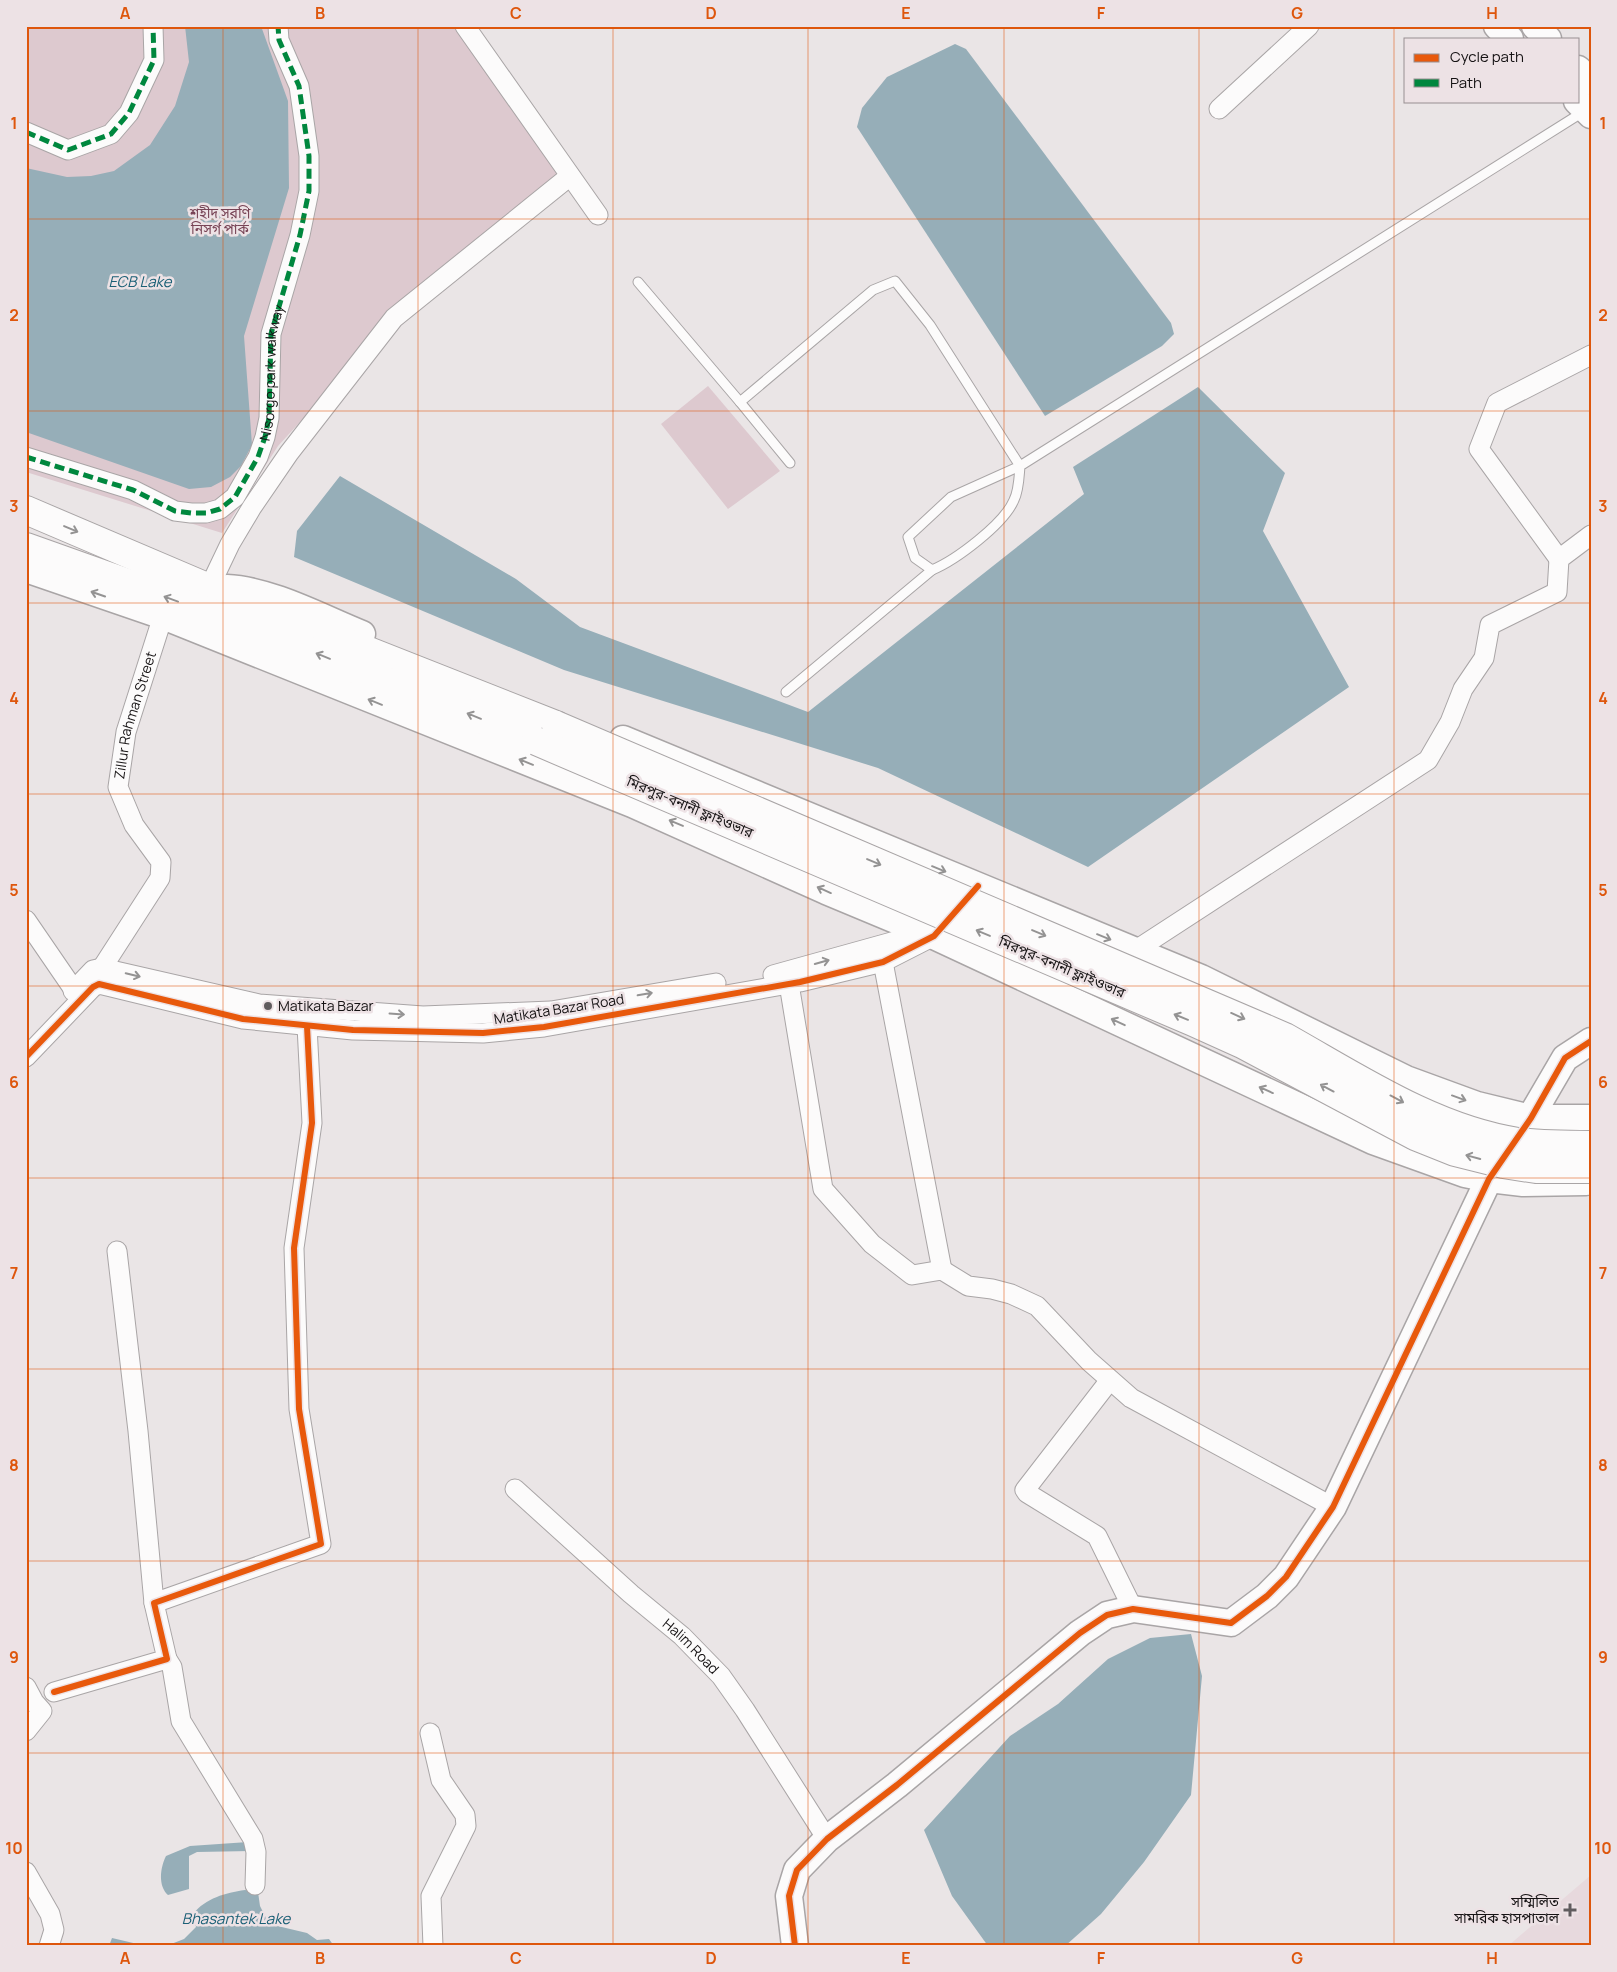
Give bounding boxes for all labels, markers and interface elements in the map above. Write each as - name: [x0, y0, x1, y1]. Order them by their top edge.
- text: A: [120, 2, 131, 24]
- text: B: [315, 2, 325, 24]
- text: C: [510, 2, 522, 24]
- text: D: [705, 2, 717, 24]
- text: E: [901, 2, 911, 24]
- text: F: [1097, 2, 1106, 24]
- text: G: [1291, 2, 1303, 24]
- text: H: [1486, 2, 1498, 24]
- legend: [1404, 38, 1580, 102]
- text: Cycle path: [1450, 46, 1524, 67]
- text: Path: [1450, 72, 1482, 93]
- text: 1: [10, 112, 18, 134]
- text: 1: [1599, 112, 1607, 134]
- park label: শহীদ সরণি নিসর্গ পার্ক: [189, 203, 251, 238]
- water label: ECB Lake: [108, 271, 173, 292]
- street label: Nisorgo park walkway: [254, 302, 288, 442]
- text: 2: [9, 304, 19, 326]
- text: 2: [1598, 304, 1608, 326]
- text: 3: [9, 495, 19, 517]
- text: 3: [1598, 495, 1608, 517]
- one-way arrow: [63, 525, 78, 534]
- one-way arrow: [91, 588, 107, 598]
- one-way arrow: [164, 593, 180, 603]
- street label: Zillur Rahman Street: [109, 649, 160, 780]
- one-way arrow: [316, 651, 331, 660]
- text: 4: [9, 687, 19, 709]
- text: 4: [1598, 687, 1608, 709]
- one-way arrow: [368, 696, 383, 706]
- one-way arrow: [467, 711, 482, 720]
- one-way arrow: [519, 757, 534, 766]
- street label: মিরপুর-বনানী ফ্লাইওভার: [623, 771, 757, 842]
- one-way arrow: [669, 818, 684, 828]
- one-way arrow: [866, 858, 881, 867]
- one-way arrow: [931, 865, 946, 875]
- text: 5: [9, 879, 19, 901]
- text: 5: [1598, 879, 1608, 901]
- one-way arrow: [817, 885, 832, 895]
- one-way arrow: [976, 928, 991, 938]
- one-way arrow: [1032, 929, 1047, 938]
- street label: মিরপুর-বনানী ফ্লাইওভার: [995, 931, 1129, 1002]
- one-way arrow: [1096, 933, 1111, 943]
- one-way arrow: [813, 957, 829, 967]
- one-way arrow: [124, 971, 140, 980]
- street label: Matikata Bazar Road: [493, 989, 625, 1028]
- one-way arrow: [636, 989, 652, 999]
- place label: Matikata Bazar: [278, 996, 374, 1015]
- marker: Matikata Bazar: [262, 1000, 274, 1012]
- one-way arrow: [388, 1010, 404, 1019]
- one-way arrow: [1174, 1012, 1189, 1021]
- one-way arrow: [1230, 1012, 1245, 1022]
- one-way arrow: [1111, 1017, 1126, 1027]
- text: 6: [9, 1071, 19, 1093]
- text: 6: [1598, 1071, 1608, 1093]
- one-way arrow: [1319, 1083, 1334, 1093]
- one-way arrow: [1259, 1084, 1274, 1094]
- one-way arrow: [1451, 1094, 1466, 1103]
- one-way arrow: [1389, 1095, 1404, 1104]
- one-way arrow: [1466, 1151, 1482, 1161]
- text: 7: [10, 1262, 18, 1284]
- text: 7: [1599, 1262, 1607, 1284]
- text: 8: [9, 1454, 19, 1476]
- text: 8: [1598, 1454, 1608, 1476]
- street label: Halim Road: [659, 1614, 724, 1678]
- text: 9: [9, 1646, 19, 1668]
- text: 9: [1598, 1646, 1608, 1668]
- text: 10: [5, 1837, 23, 1859]
- text: 10: [1594, 1837, 1612, 1859]
- place label: সম্মিলিত সামরিক হাসপাতাল: [1453, 1892, 1560, 1927]
- marker: সম্মিলিত সামরিক হাসপাতাল: [1563, 1903, 1577, 1917]
- water label: Bhasantek Lake: [182, 1908, 291, 1929]
- text: A: [120, 1947, 131, 1969]
- text: B: [315, 1947, 325, 1969]
- text: C: [510, 1947, 522, 1969]
- text: D: [705, 1947, 717, 1969]
- text: E: [901, 1947, 911, 1969]
- text: F: [1097, 1947, 1106, 1969]
- text: G: [1291, 1947, 1303, 1969]
- text: H: [1486, 1947, 1498, 1969]

